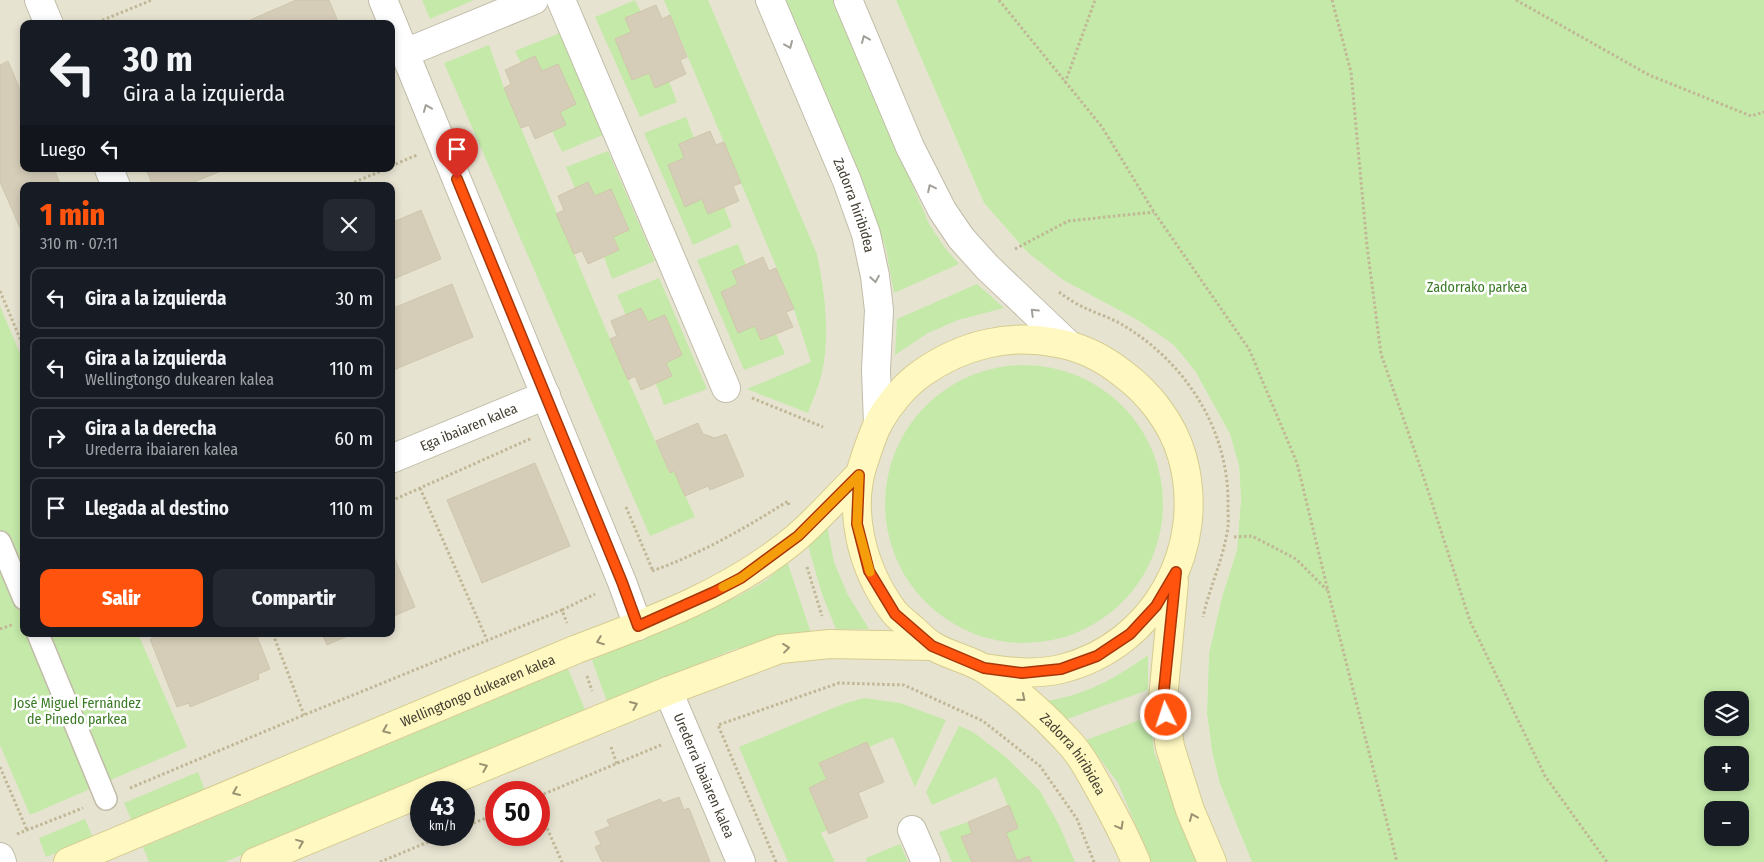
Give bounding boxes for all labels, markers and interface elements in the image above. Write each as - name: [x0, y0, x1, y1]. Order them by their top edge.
- one-way arrow: [860, 35, 871, 44]
- text: 30 m: [123, 38, 193, 80]
- icon: left: [40, 40, 105, 105]
- one-way arrow: [782, 40, 793, 49]
- text: Gira a la izquierda: [123, 80, 285, 107]
- one-way arrow: [423, 104, 433, 112]
- pin: [436, 128, 478, 179]
- icon: left: [96, 135, 124, 163]
- icon: arrive: [443, 135, 471, 163]
- text: Luego: [40, 138, 86, 161]
- street label: Zadorra hiribidea: [830, 155, 878, 254]
- one-way arrow: [927, 184, 937, 193]
- text: 1 min: [40, 197, 105, 233]
- button: close: [323, 199, 375, 251]
- text: 310 m · 07:11: [40, 234, 118, 253]
- one-way arrow: [869, 275, 880, 283]
- park label: Zadorrako parkea: [1427, 279, 1527, 296]
- icon: left: [42, 284, 70, 312]
- text: Gira a la izquierda: [85, 287, 227, 310]
- text: 30 m: [335, 287, 373, 310]
- one-way arrow: [1031, 309, 1040, 318]
- text: Gira a la izquierda: [85, 347, 227, 370]
- icon: left: [42, 354, 70, 382]
- text: 110 m: [329, 357, 373, 380]
- text: Wellingtongo dukearen kalea: [85, 370, 274, 389]
- street label: Ega ibaiaren kalea: [418, 399, 520, 455]
- text: Gira a la derecha: [85, 417, 217, 440]
- icon: right: [42, 424, 70, 452]
- text: 60 m: [335, 427, 373, 450]
- text: Urederra ibaiaren kalea: [85, 440, 238, 459]
- icon: arrive: [42, 494, 70, 522]
- text: Llegada al destino: [85, 497, 229, 520]
- text: 110 m: [329, 497, 373, 520]
- button: Salir: [40, 569, 203, 627]
- button: Compartir: [213, 569, 375, 627]
- one-way arrow: [596, 634, 605, 645]
- one-way arrow: [782, 644, 791, 654]
- street label: Wellingtongo dukearen kalea: [398, 651, 557, 730]
- position arrow: [1139, 688, 1191, 740]
- map controls: [1704, 691, 1749, 846]
- button: layers: [1704, 691, 1749, 736]
- one-way arrow: [1016, 693, 1025, 701]
- park label: José Miguel Fernández de Pinedo parkea: [13, 695, 141, 728]
- one-way arrow: [630, 701, 638, 711]
- street label: Zadorra hiribidea: [1037, 709, 1110, 798]
- street label: Urederra ibaiaren kalea: [670, 711, 738, 841]
- one-way arrow: [382, 723, 391, 734]
- button: +: [1704, 746, 1749, 791]
- one-way arrow: [479, 763, 488, 774]
- speed limit sign: 50: [485, 781, 550, 846]
- one-way arrow: [232, 786, 241, 797]
- text: 43: [430, 792, 455, 822]
- button: −: [1704, 801, 1749, 846]
- one-way arrow: [1188, 813, 1199, 822]
- text: km/h: [429, 819, 456, 833]
- one-way arrow: [1113, 821, 1123, 830]
- one-way arrow: [295, 839, 304, 850]

